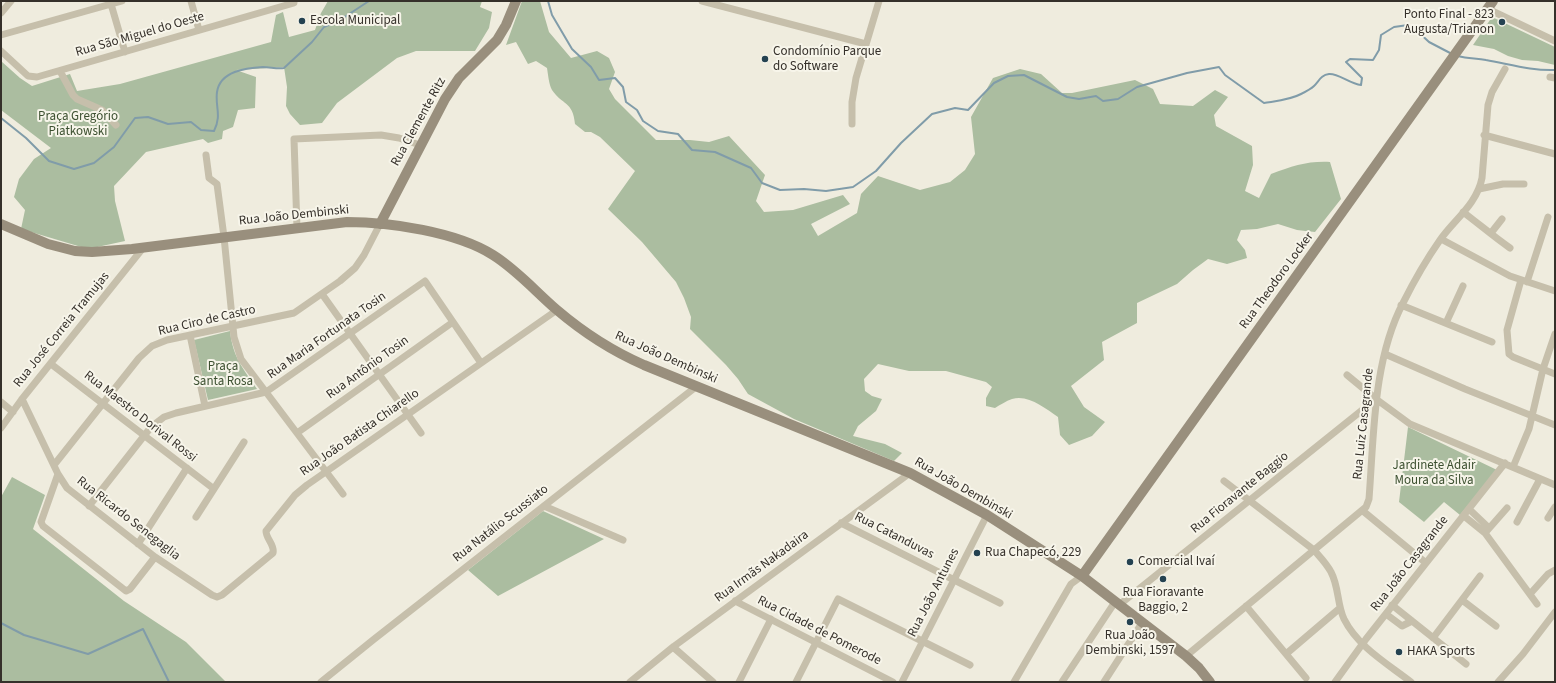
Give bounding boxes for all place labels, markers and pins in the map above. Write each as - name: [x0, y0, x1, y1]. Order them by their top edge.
- place label: Ponto Final - 823 Augusta/Trianon: [1404, 7, 1494, 38]
- place label: Escola Municipal: [310, 13, 400, 29]
- marker: Escola Municipal: [297, 16, 307, 26]
- marker: Ponto Final - 823 Augusta/Trianon: [1497, 17, 1507, 27]
- place label: Condomínio Parque do Software: [773, 44, 881, 75]
- marker: Condomínio Parque do Software: [760, 54, 770, 64]
- place label: Rua Chapecó, 229: [985, 545, 1081, 561]
- marker: Rua Chapecó, 229: [972, 548, 982, 558]
- place label: Comercial Ivaí: [1138, 554, 1215, 570]
- marker: Comercial Ivaí: [1125, 557, 1135, 567]
- marker: Rua Fioravante Baggio, 2: [1158, 574, 1168, 584]
- place label: Rua Fioravante Baggio, 2: [1122, 585, 1204, 616]
- marker: Rua João Dembinski, 1597: [1125, 617, 1135, 627]
- place label: Rua João Dembinski, 1597: [1085, 628, 1175, 659]
- place label: HAKA Sports: [1407, 644, 1475, 660]
- marker: HAKA Sports: [1394, 647, 1404, 657]

